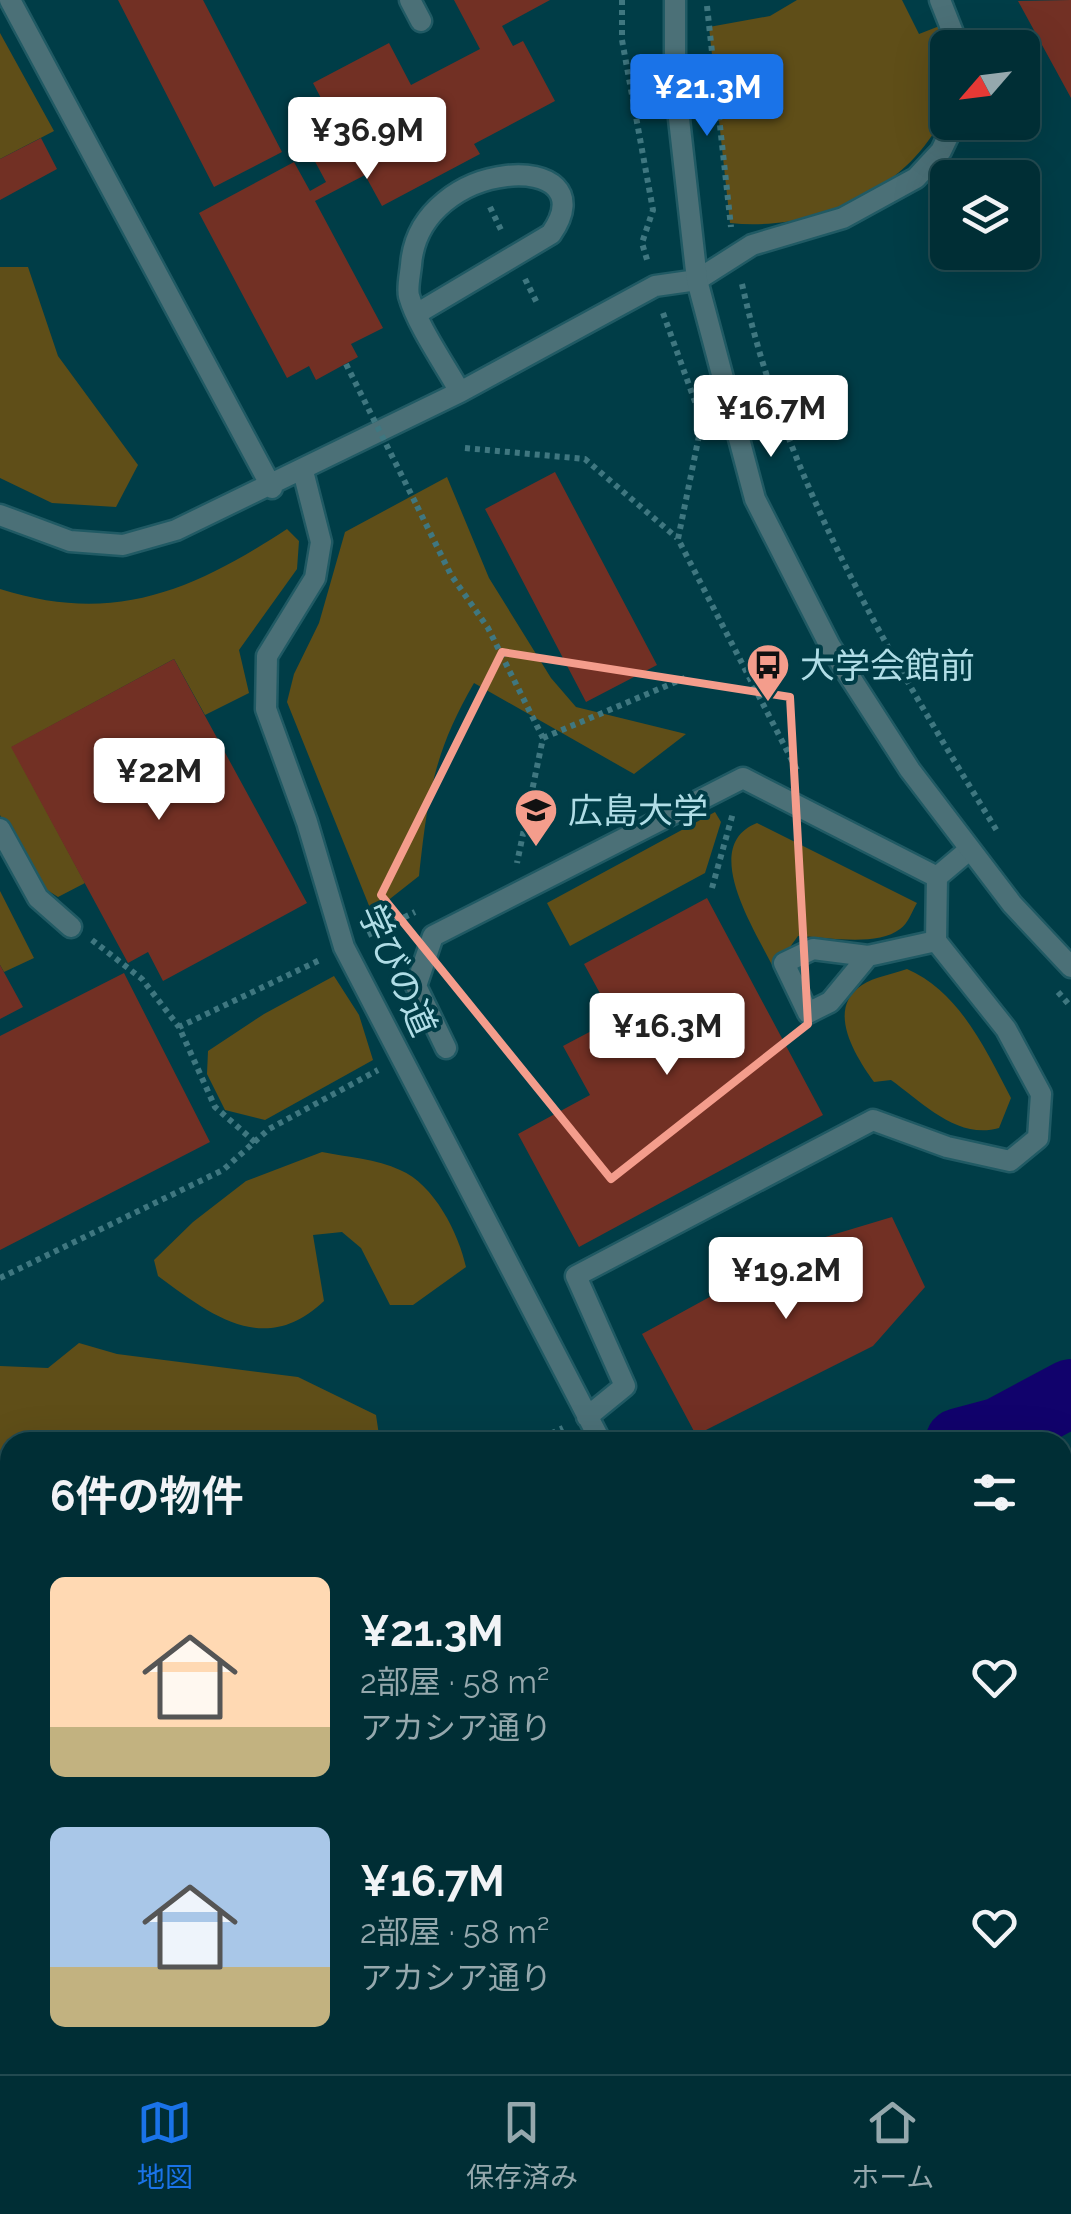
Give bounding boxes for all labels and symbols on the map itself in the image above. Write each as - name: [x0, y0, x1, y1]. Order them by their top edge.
- north arrow: [930, 30, 1040, 140]
- pin: ¥21.3M: [626, 54, 788, 139]
- pin: ¥36.9M: [286, 97, 448, 182]
- pin: ¥16.7M: [690, 375, 852, 460]
- bus stop icon: 大学会館前: [745, 642, 791, 703]
- place label: 大学会館前: [800, 645, 975, 686]
- pin: ¥22M: [100, 738, 218, 823]
- school or university icon: 広島大学: [513, 787, 559, 848]
- place label: 広島大学: [568, 790, 708, 831]
- street label: 学びの道: [351, 898, 445, 1042]
- pin: ¥16.3M: [586, 993, 748, 1078]
- pin: ¥19.2M: [705, 1237, 867, 1322]

